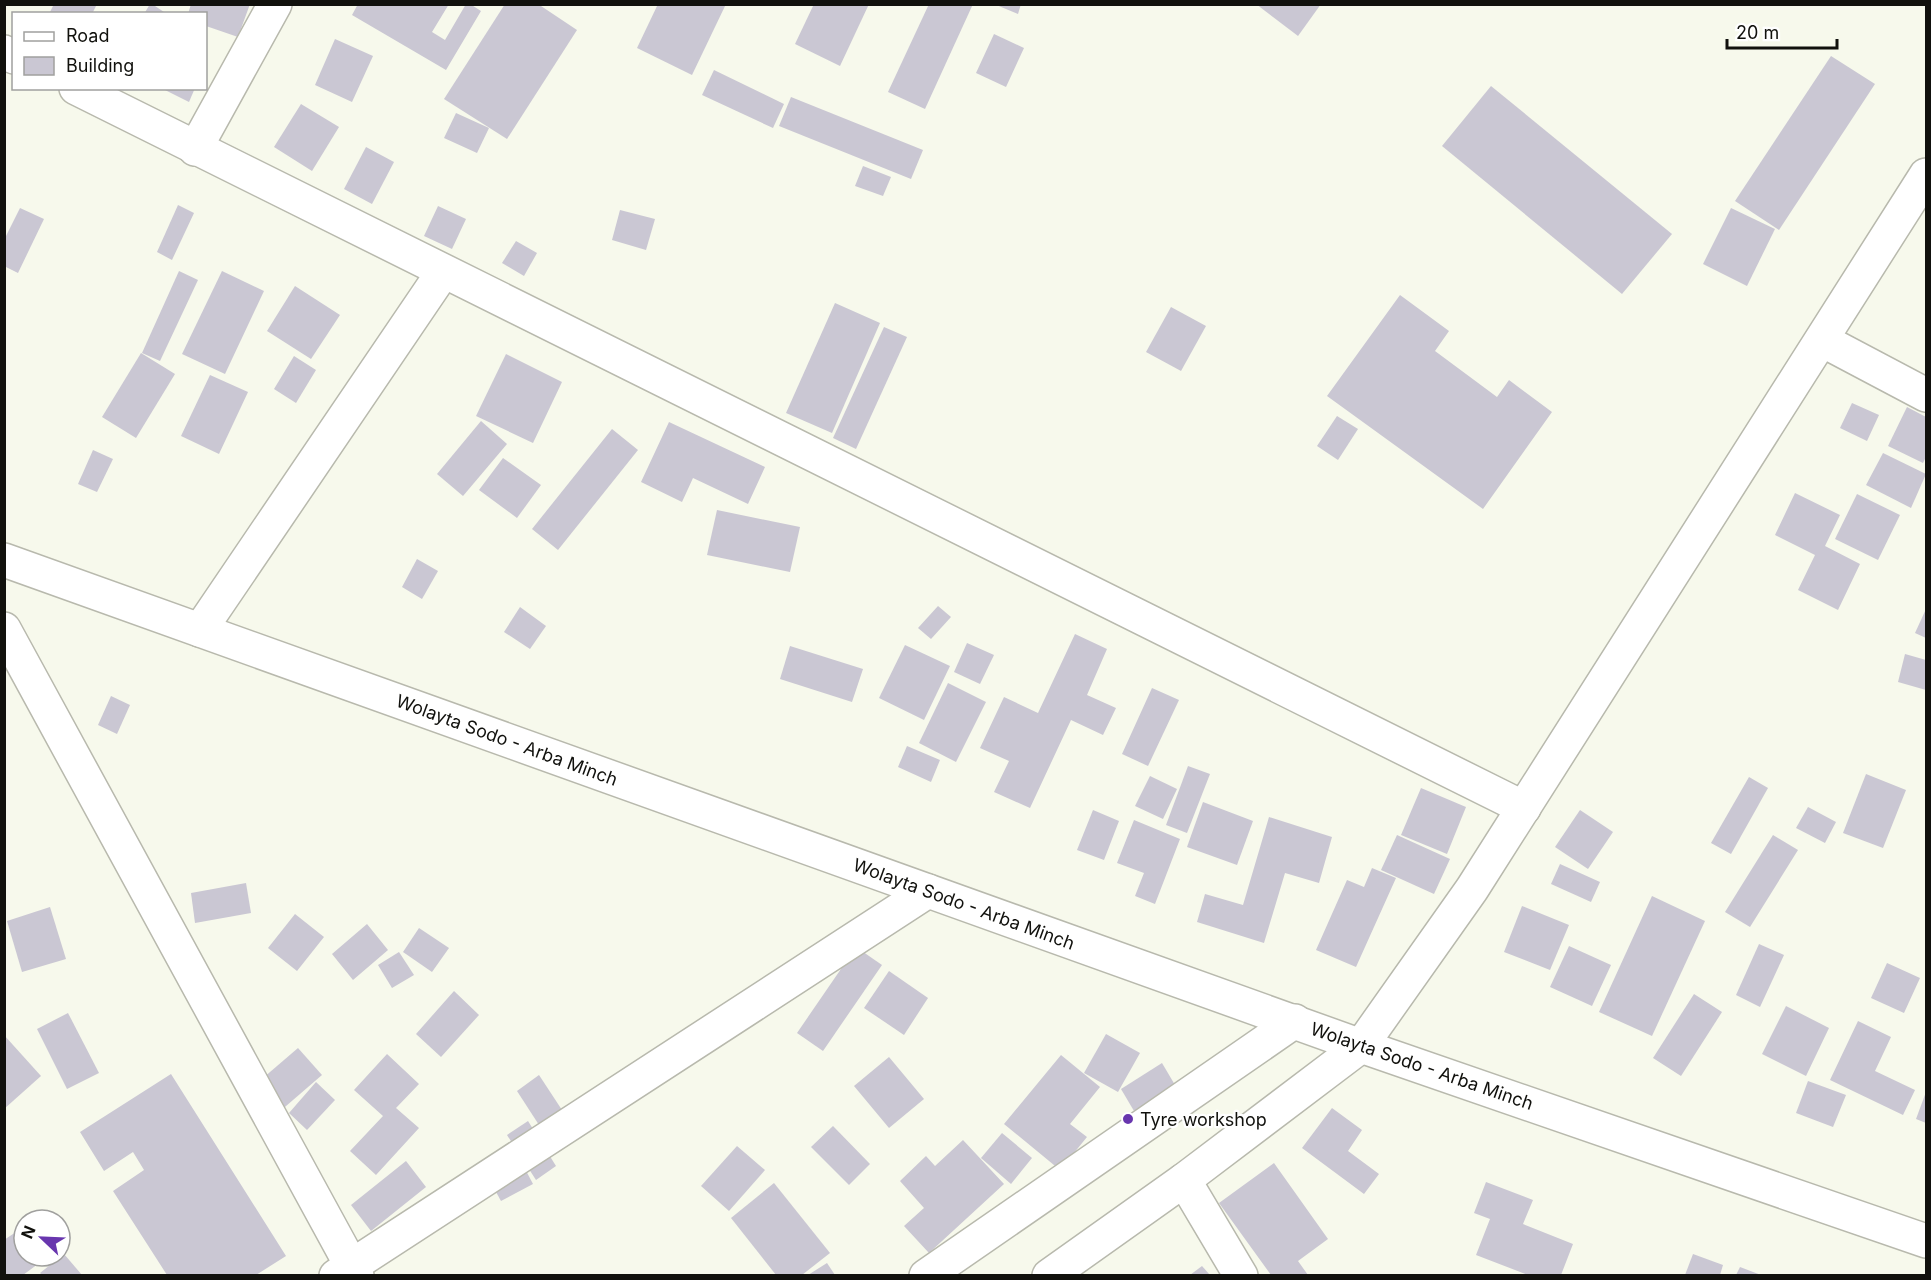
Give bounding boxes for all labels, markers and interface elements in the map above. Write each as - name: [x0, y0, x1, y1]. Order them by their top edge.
- legend: [12, 12, 207, 90]
- scale bar: [1727, 12, 1836, 50]
- text: 20 m: [1736, 22, 1779, 43]
- text: Road: [66, 25, 109, 46]
- text: Building: [66, 55, 134, 76]
- street label: Wolayta Sodo - Arba Minch: [393, 690, 621, 790]
- street label: Wolayta Sodo - Arba Minch: [850, 854, 1078, 954]
- street label: Wolayta Sodo - Arba Minch: [1308, 1018, 1536, 1114]
- place label: Tyre workshop: [1140, 1109, 1267, 1130]
- marker: Tyre workshop: [1121, 1112, 1135, 1126]
- north arrow: [12, 1208, 72, 1268]
- text: N: [17, 1223, 40, 1242]

